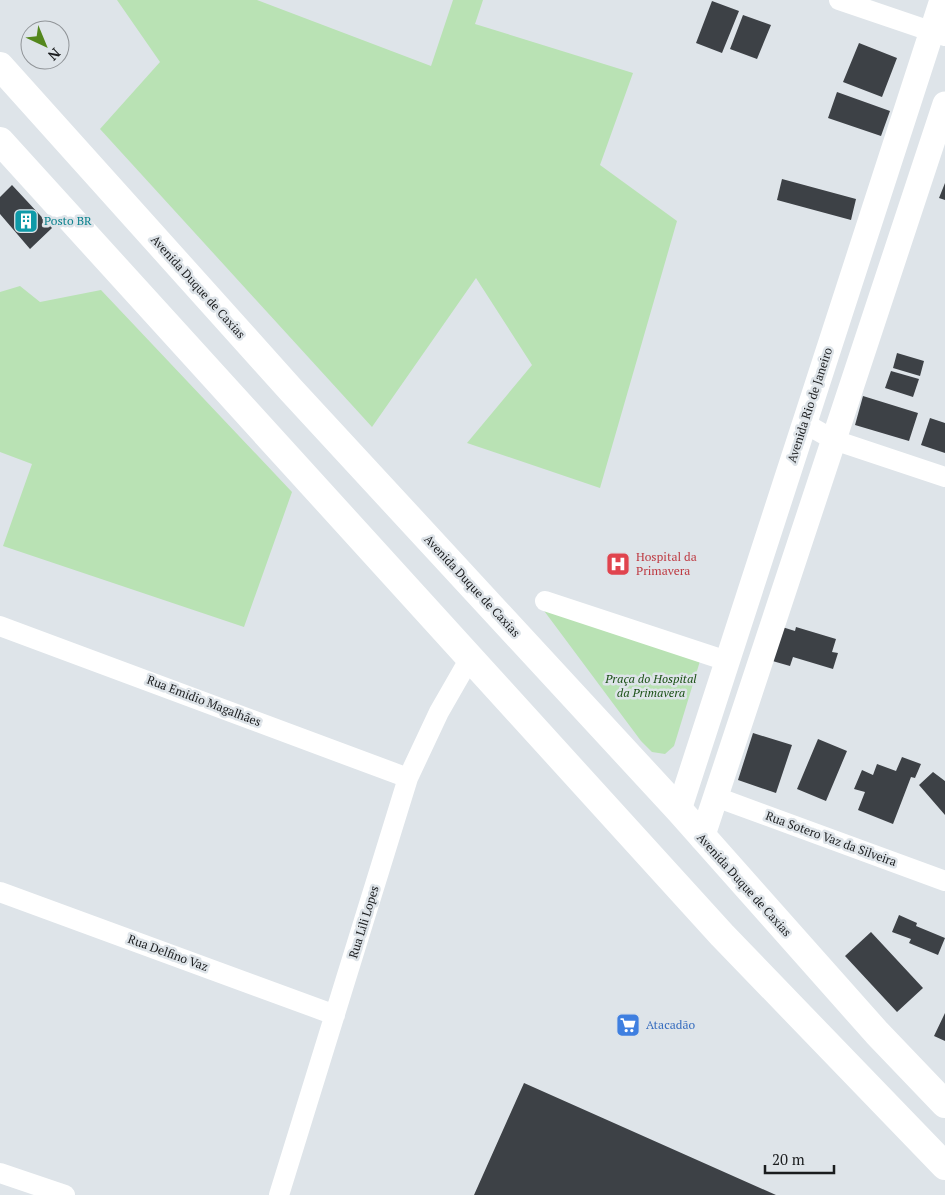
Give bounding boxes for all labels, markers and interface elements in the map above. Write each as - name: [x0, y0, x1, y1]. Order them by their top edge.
- north arrow: [20, 20, 70, 70]
- text: N: [44, 44, 65, 65]
- building icon: Posto BR: [13, 208, 39, 234]
- place label: Posto BR: [44, 213, 92, 228]
- street label: Avenida Duque de Caxias: [148, 232, 249, 341]
- street label: Avenida Rio de Janeiro: [784, 345, 835, 464]
- street label: Avenida Duque de Caxias: [421, 532, 524, 640]
- place label: Hospital da Primavera: [636, 549, 697, 578]
- hospital icon: Hospital da Primavera: [605, 551, 631, 577]
- park label: Praça do Hospital da Primavera: [604, 671, 697, 700]
- street label: Rua Emidio Magalhães: [145, 672, 263, 729]
- street label: Rua Sotero Vaz da Silveira: [764, 808, 899, 869]
- street label: Avenida Duque de Caxias: [694, 830, 795, 939]
- street label: Rua Lili Lopes: [345, 884, 382, 960]
- street label: Rua Delfino Vaz: [126, 931, 210, 974]
- supermarket icon: Atacadão: [615, 1012, 641, 1038]
- place label: Atacadão: [646, 1017, 696, 1032]
- scale bar: [765, 1142, 834, 1174]
- text: 20 m: [772, 1149, 805, 1169]

